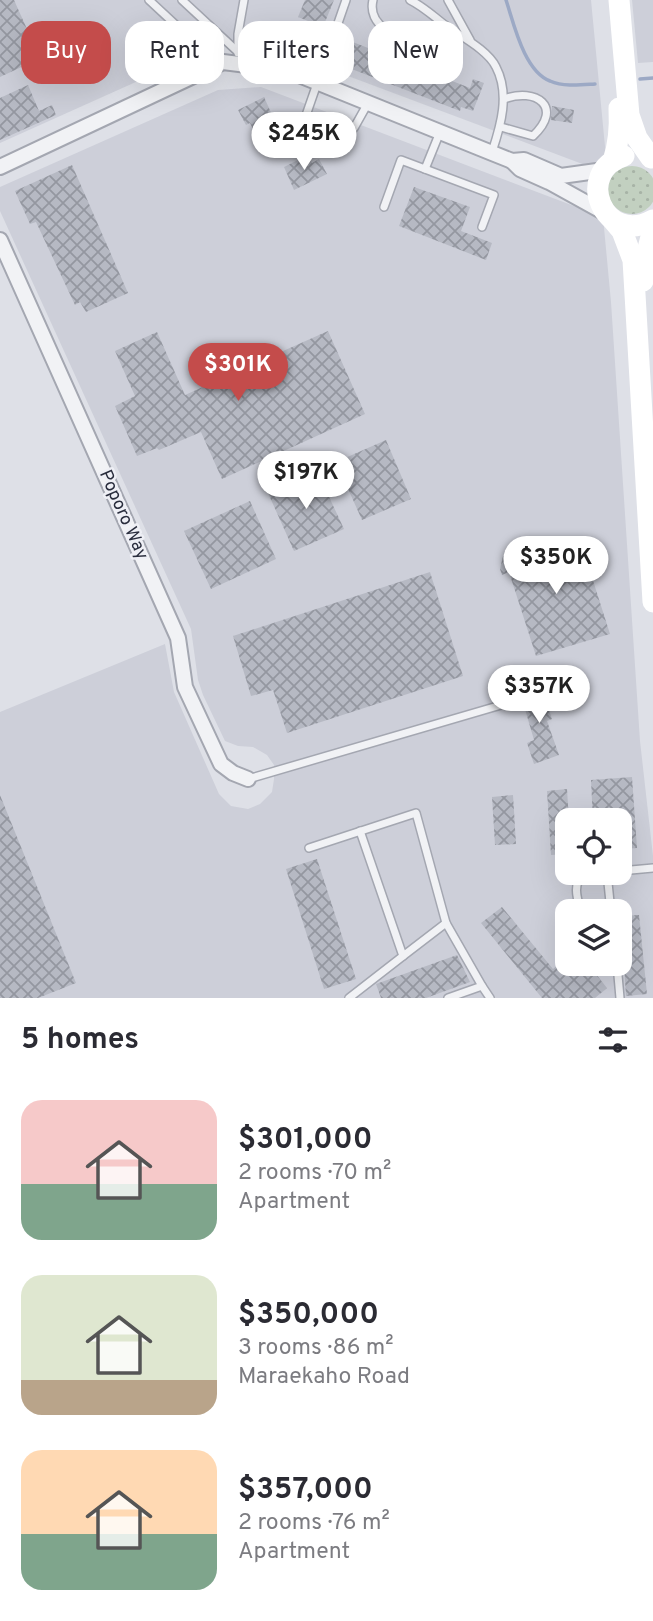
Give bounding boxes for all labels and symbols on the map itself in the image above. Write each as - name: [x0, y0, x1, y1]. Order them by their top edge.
- pin: $245K: [255, 113, 353, 172]
- pin: $301K: [189, 344, 287, 403]
- pin: $197K: [257, 452, 355, 511]
- street label: Poporo Way: [93, 467, 153, 563]
- pin: $350K: [507, 536, 605, 596]
- pin: $357K: [490, 666, 588, 725]

